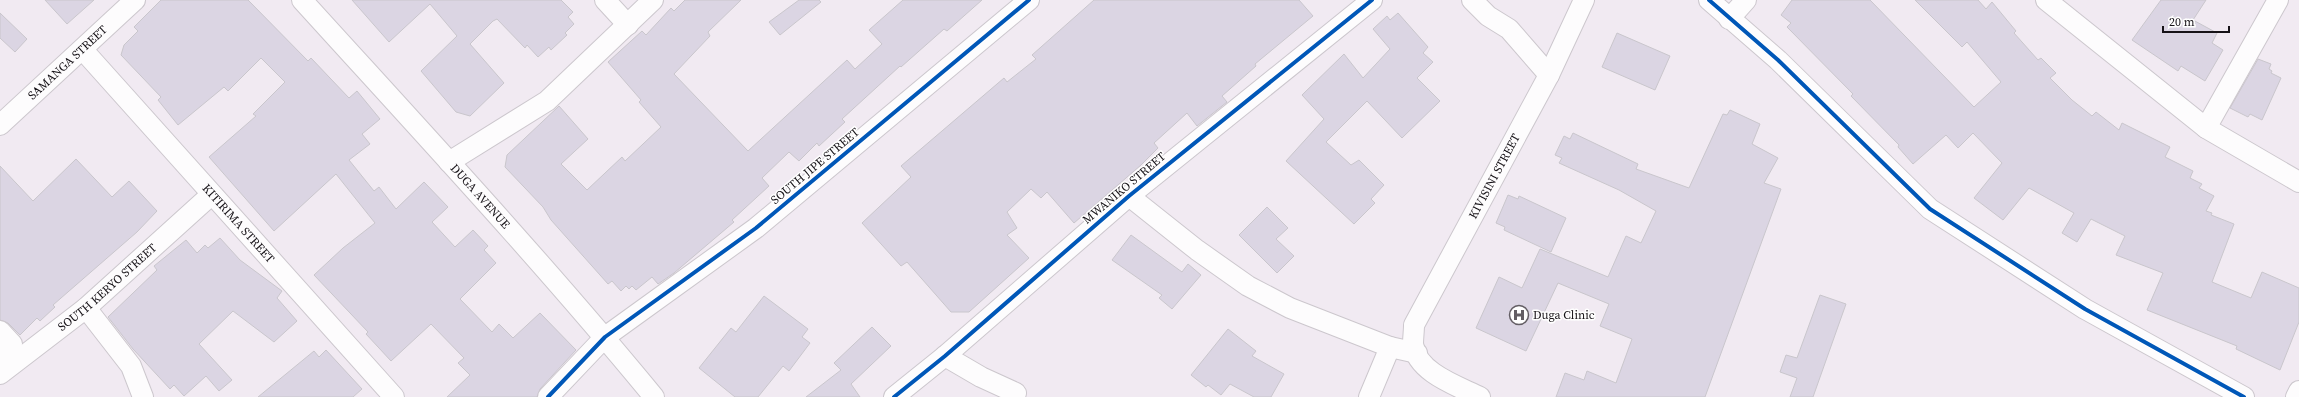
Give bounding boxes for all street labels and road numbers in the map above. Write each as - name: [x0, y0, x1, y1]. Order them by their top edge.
- street label: SAMANGA STREET: [24, 21, 111, 103]
- street label: SOUTH JIPE STREET: [767, 124, 863, 208]
- street label: KIVISINI STREET: [1465, 130, 1524, 222]
- street label: MWANIKO STREET: [1079, 148, 1169, 227]
- street label: DUGA AVENUE: [447, 160, 513, 232]
- street label: KITIRIMA STREET: [199, 181, 279, 267]
- street label: SOUTH KERYO STREET: [55, 239, 161, 335]

